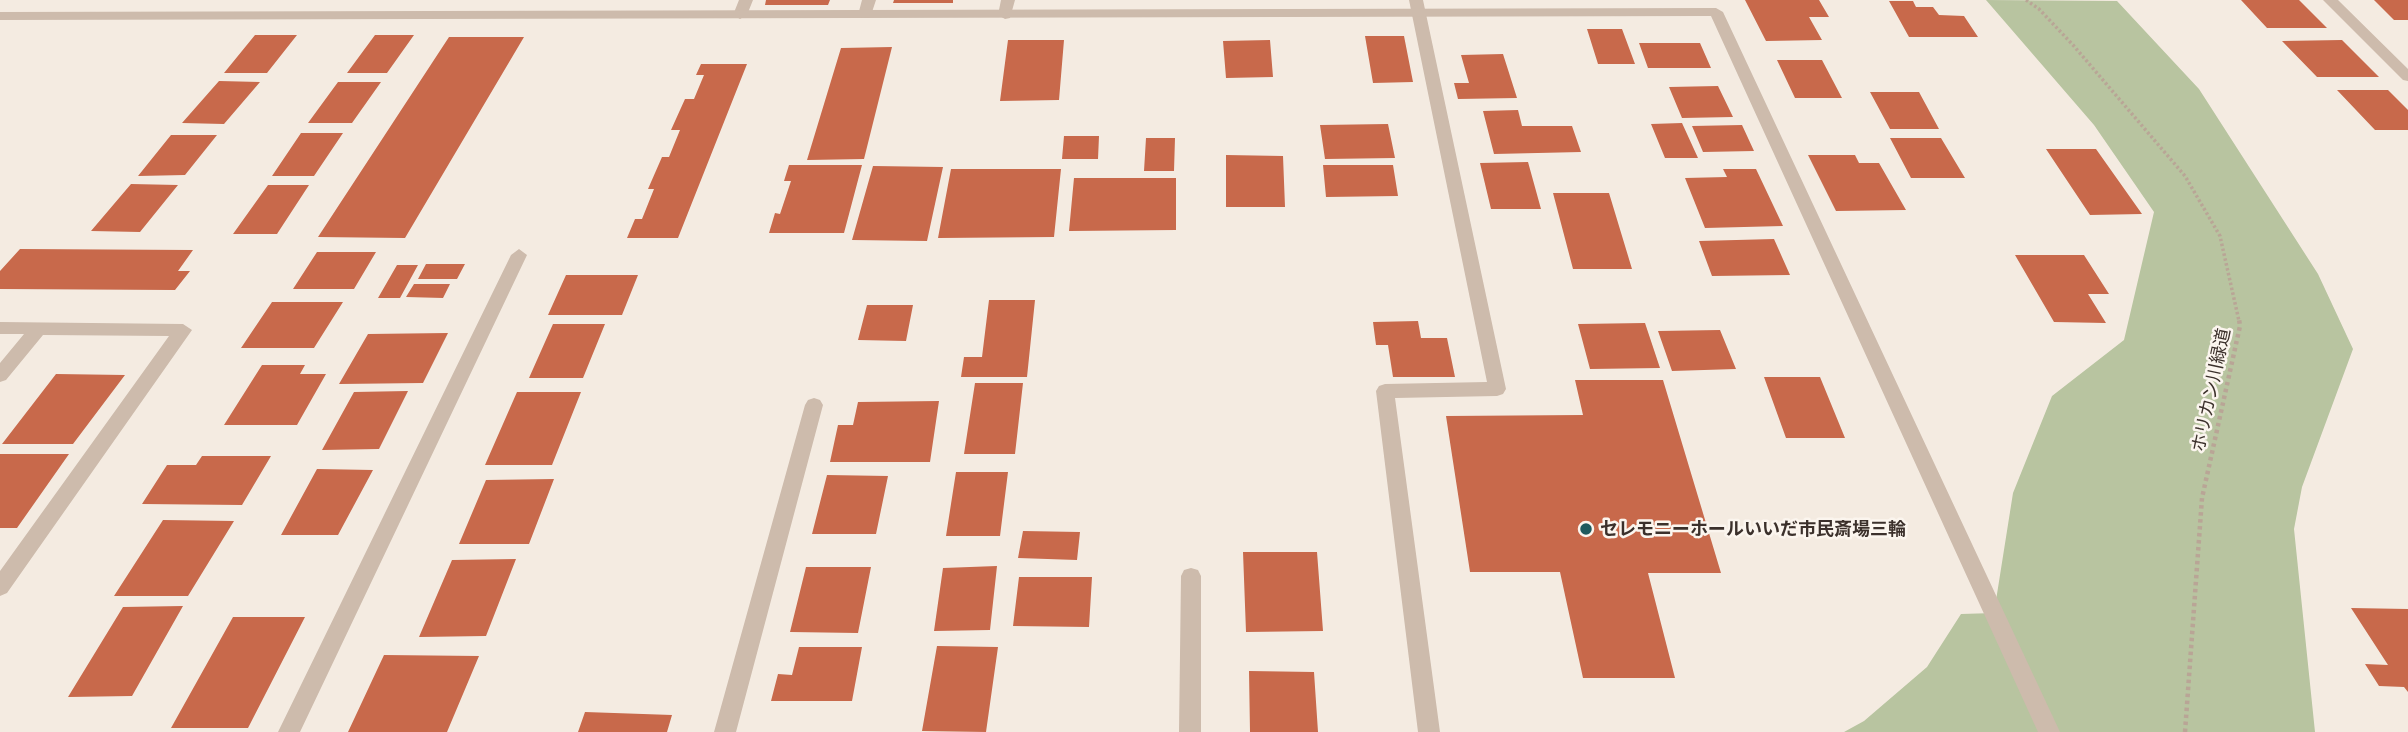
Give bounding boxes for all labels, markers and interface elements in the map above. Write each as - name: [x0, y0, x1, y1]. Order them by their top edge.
- street label: ホリカン川緑道: [2187, 326, 2235, 454]
- place label: セレモニーホールいいだ市民斎場三輪: [1600, 518, 1906, 540]
- marker: セレモニーホールいいだ市民斎場三輪: [1578, 521, 1594, 537]

